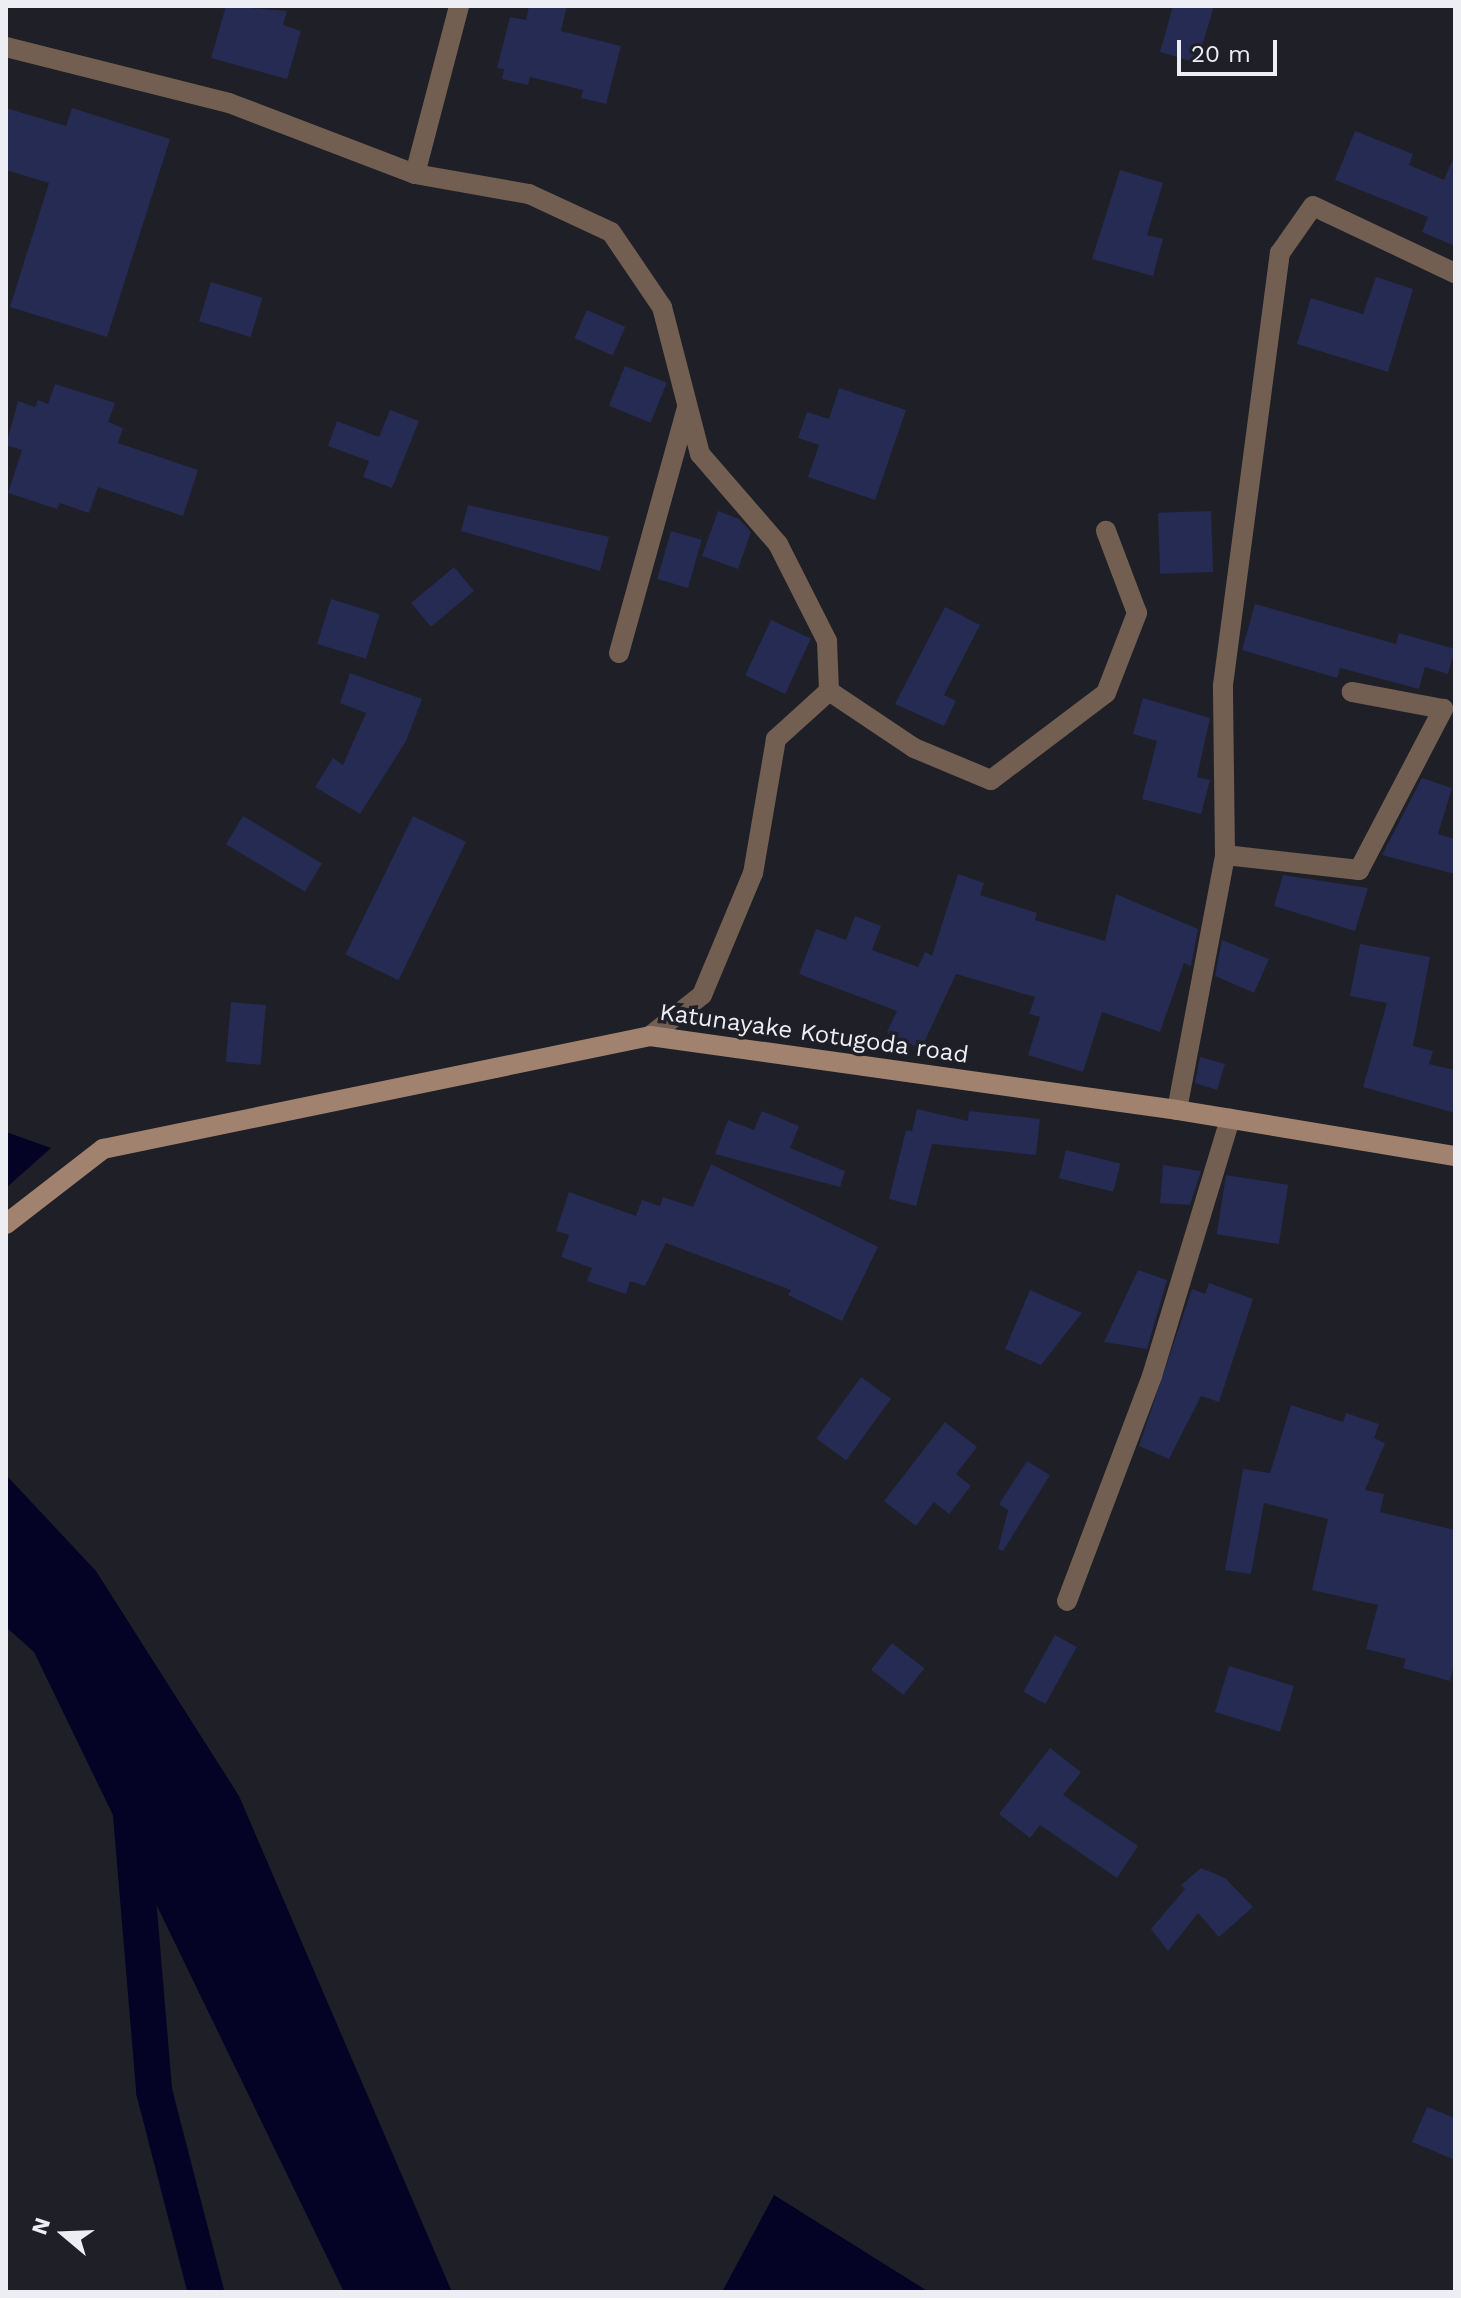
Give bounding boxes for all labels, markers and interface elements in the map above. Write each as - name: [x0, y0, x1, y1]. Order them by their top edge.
- scale bar: [1181, 24, 1281, 74]
- text: 20 m: [1191, 40, 1251, 68]
- street label: Katunayake Kotugoda road: [657, 998, 971, 1070]
- north arrow: [24, 2194, 104, 2274]
- text: N: [26, 2214, 55, 2238]

